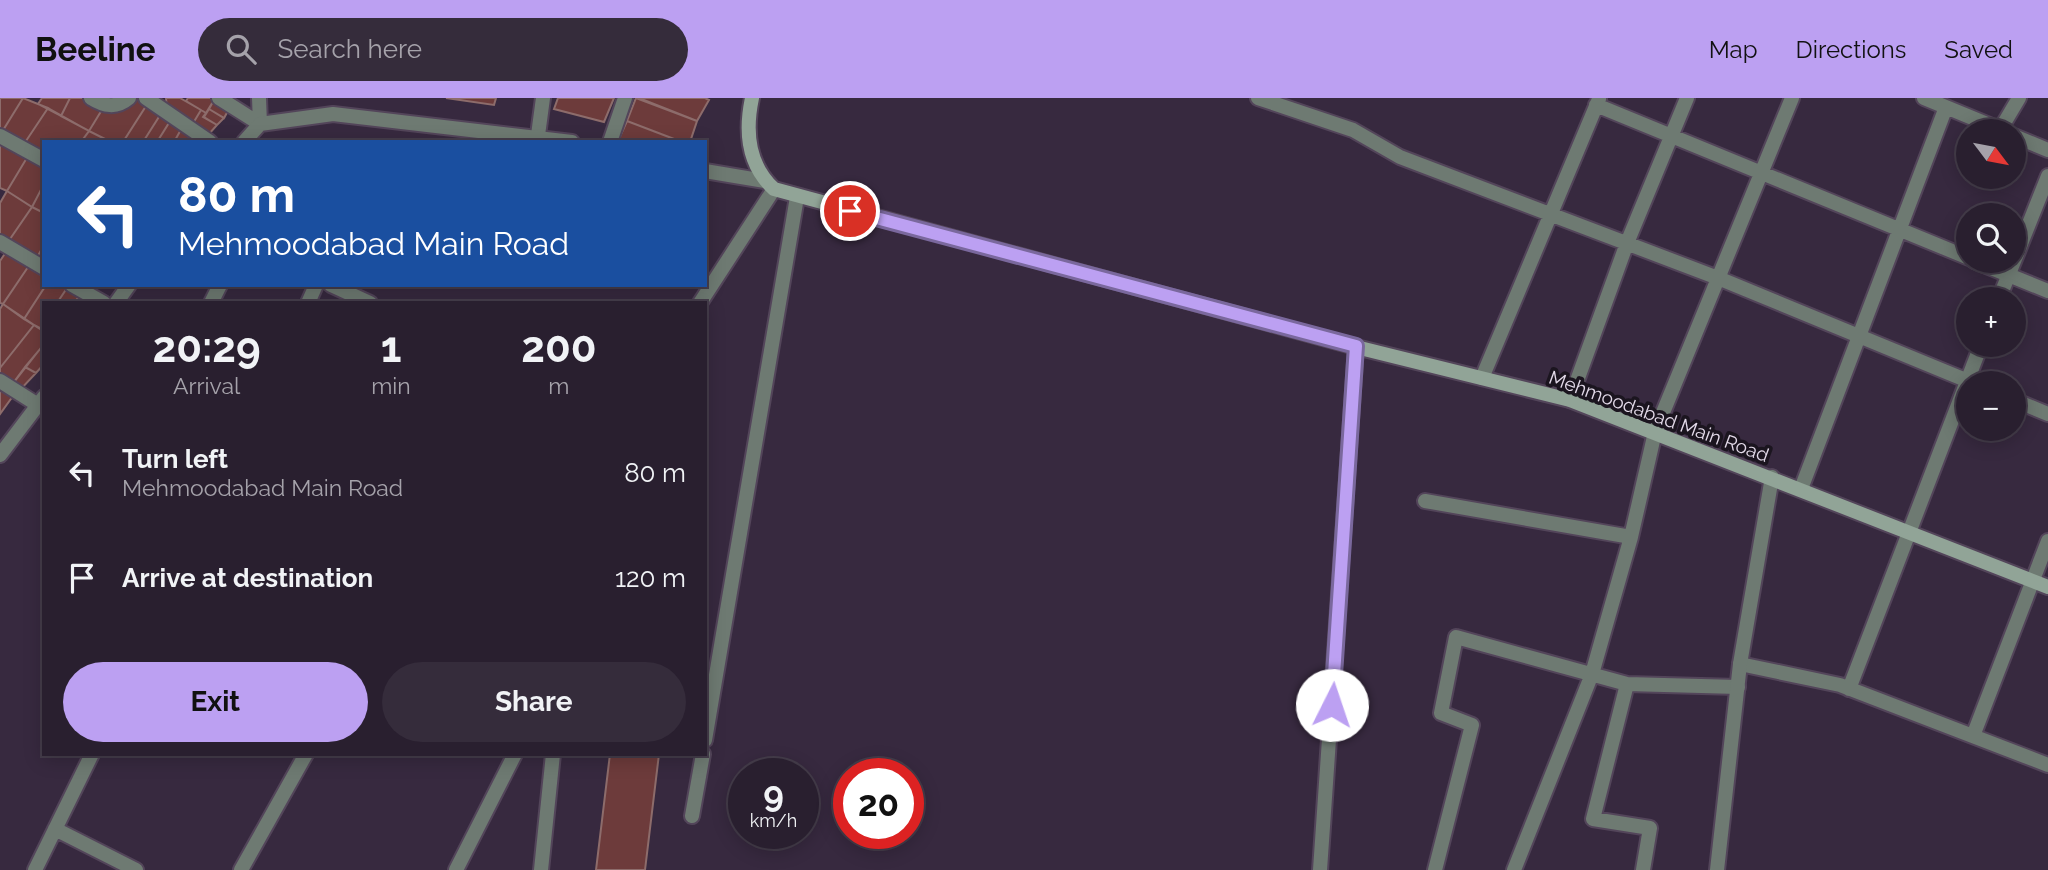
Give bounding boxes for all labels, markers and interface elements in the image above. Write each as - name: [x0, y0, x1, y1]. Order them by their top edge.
- search box: [198, 18, 688, 81]
- text: Beeline: [35, 30, 156, 69]
- icon: search: [222, 30, 260, 68]
- text: Search here: [278, 34, 422, 64]
- text: Map: [1709, 35, 1758, 64]
- text: Directions: [1796, 35, 1906, 64]
- text: Saved: [1944, 35, 2013, 64]
- north arrow: [1956, 119, 2026, 189]
- map controls: [1956, 119, 2026, 441]
- text: 80 m: [178, 166, 295, 223]
- icon: left: [63, 168, 154, 259]
- pin: [820, 181, 880, 241]
- icon: arrive: [831, 192, 869, 230]
- button: search: [1956, 203, 2026, 273]
- text: Mehmoodabad Main Road: [178, 225, 569, 262]
- button: +: [1956, 287, 2026, 357]
- text: 20:29: [152, 323, 261, 372]
- text: 1: [381, 323, 401, 372]
- text: 200: [521, 323, 597, 372]
- street label: Mehmoodabad Main Road: [1546, 366, 1772, 466]
- button: −: [1956, 371, 2026, 441]
- text: Arrival: [173, 372, 240, 399]
- text: min: [371, 372, 411, 399]
- text: m: [548, 372, 569, 399]
- text: Turn left: [122, 444, 228, 474]
- icon: left: [63, 454, 101, 492]
- text: 80 m: [624, 458, 686, 488]
- text: Mehmoodabad Main Road: [122, 474, 403, 501]
- icon: arrive: [63, 559, 101, 597]
- text: Arrive at destination: [122, 563, 373, 593]
- text: 120 m: [615, 563, 686, 593]
- button: Exit: [63, 662, 368, 742]
- button: Share: [382, 662, 686, 742]
- position arrow: [1295, 668, 1369, 742]
- speed limit sign: 20: [833, 758, 924, 849]
- text: 9: [763, 774, 784, 815]
- text: km/h: [750, 810, 797, 831]

